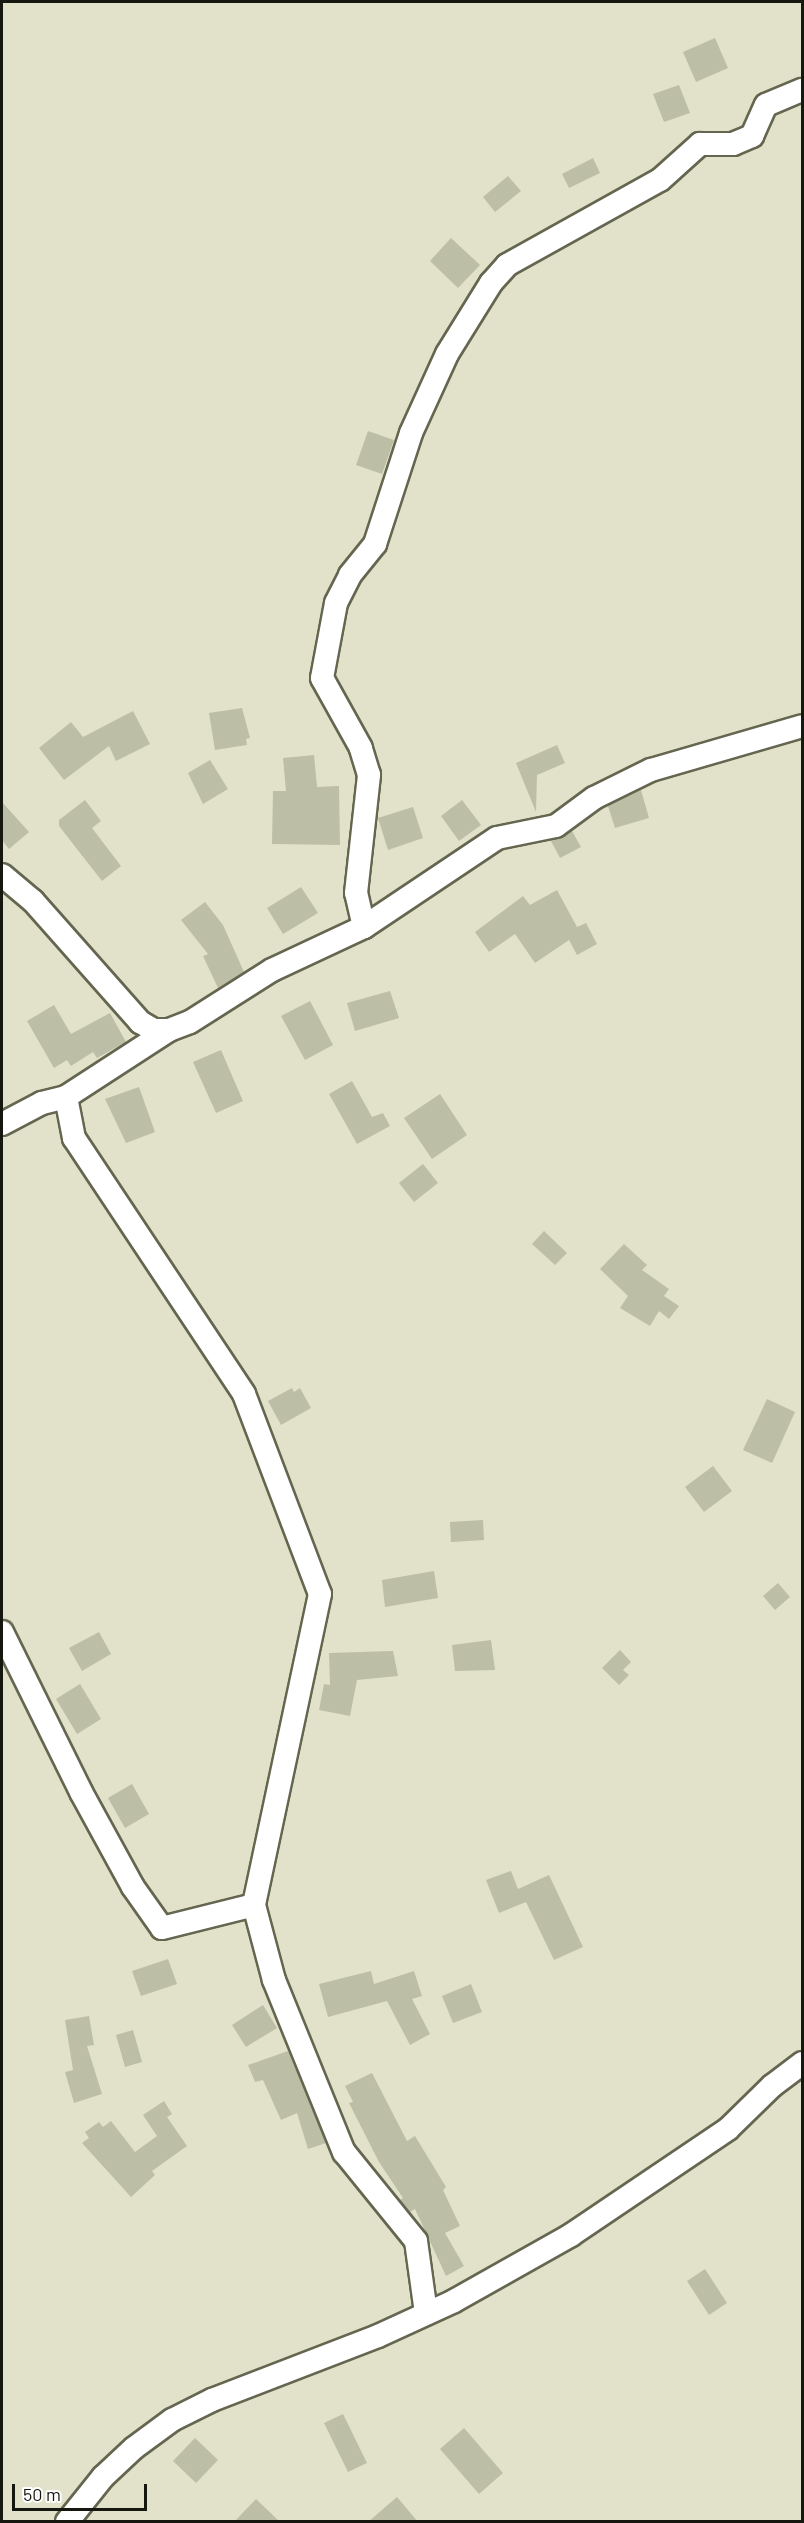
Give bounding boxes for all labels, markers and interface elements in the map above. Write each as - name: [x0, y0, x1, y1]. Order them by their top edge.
- scale bar: [15, 2472, 150, 2510]
- text: 50 m: [23, 2483, 61, 2505]

